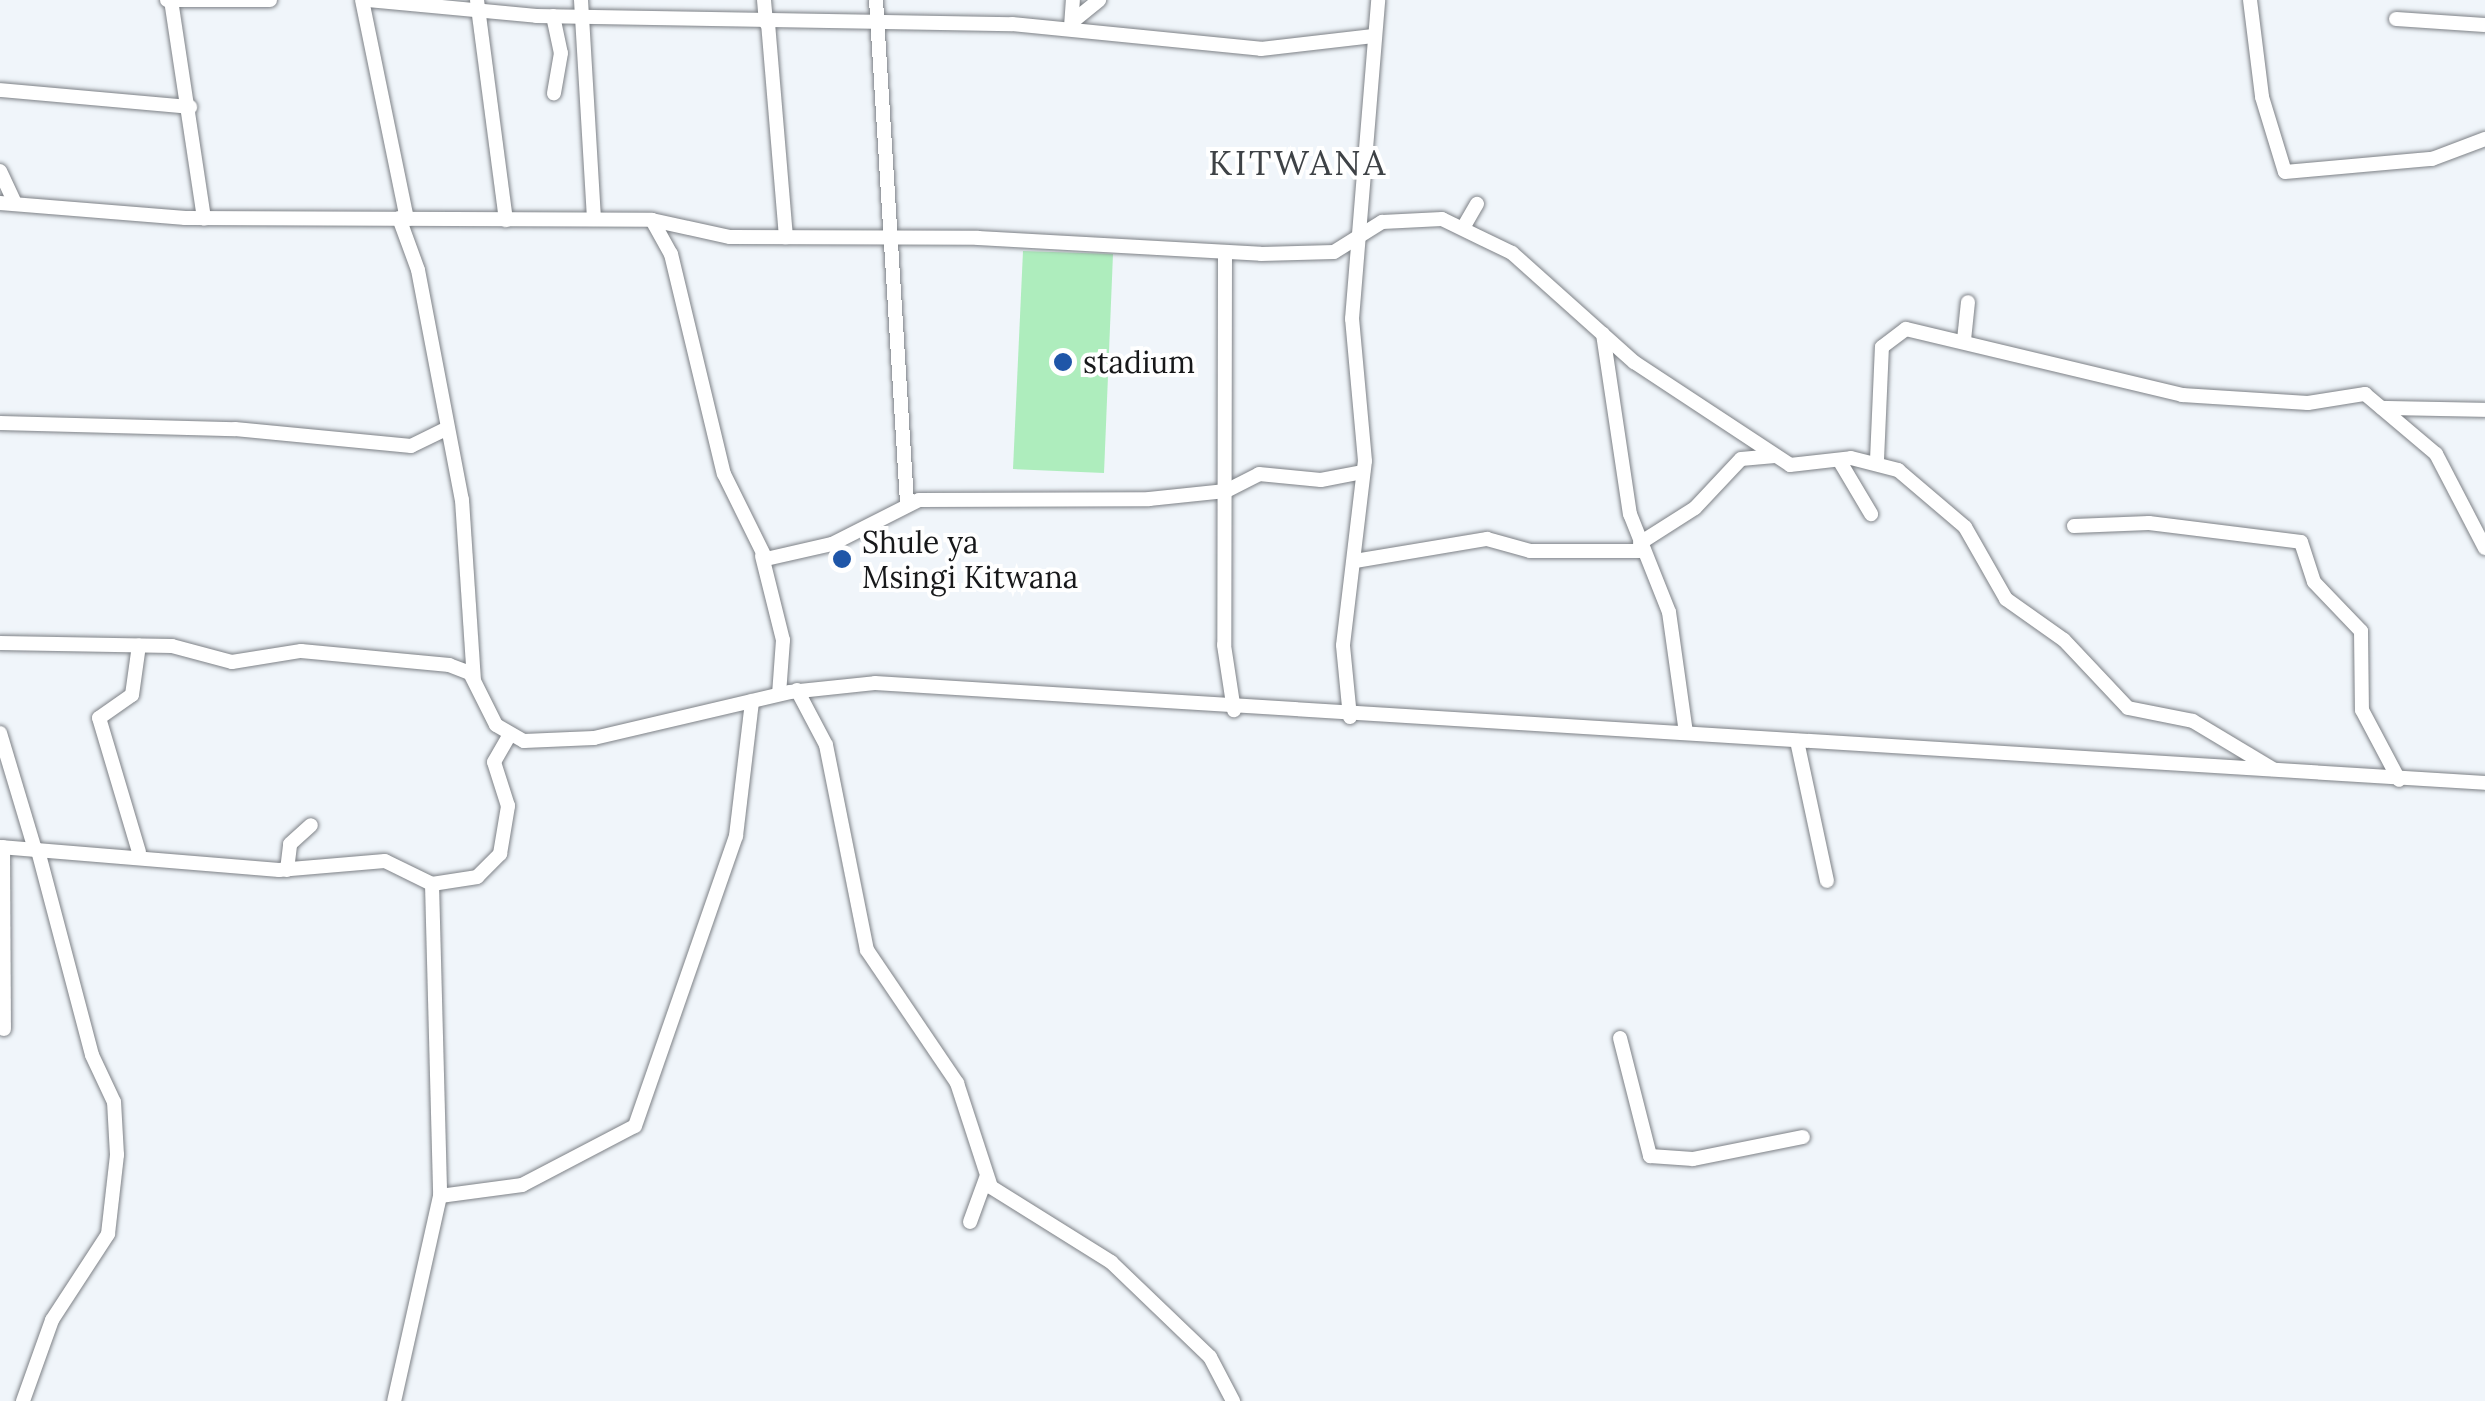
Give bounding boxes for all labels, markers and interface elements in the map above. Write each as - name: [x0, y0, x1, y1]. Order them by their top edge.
- district label: KITWANA: [1208, 142, 1388, 184]
- place label: stadium: [1083, 344, 1195, 380]
- marker: stadium: [1052, 351, 1074, 373]
- place label: Shule ya Msingi Kitwana: [862, 524, 1078, 594]
- marker: Shule ya Msingi Kitwana: [831, 548, 853, 570]

